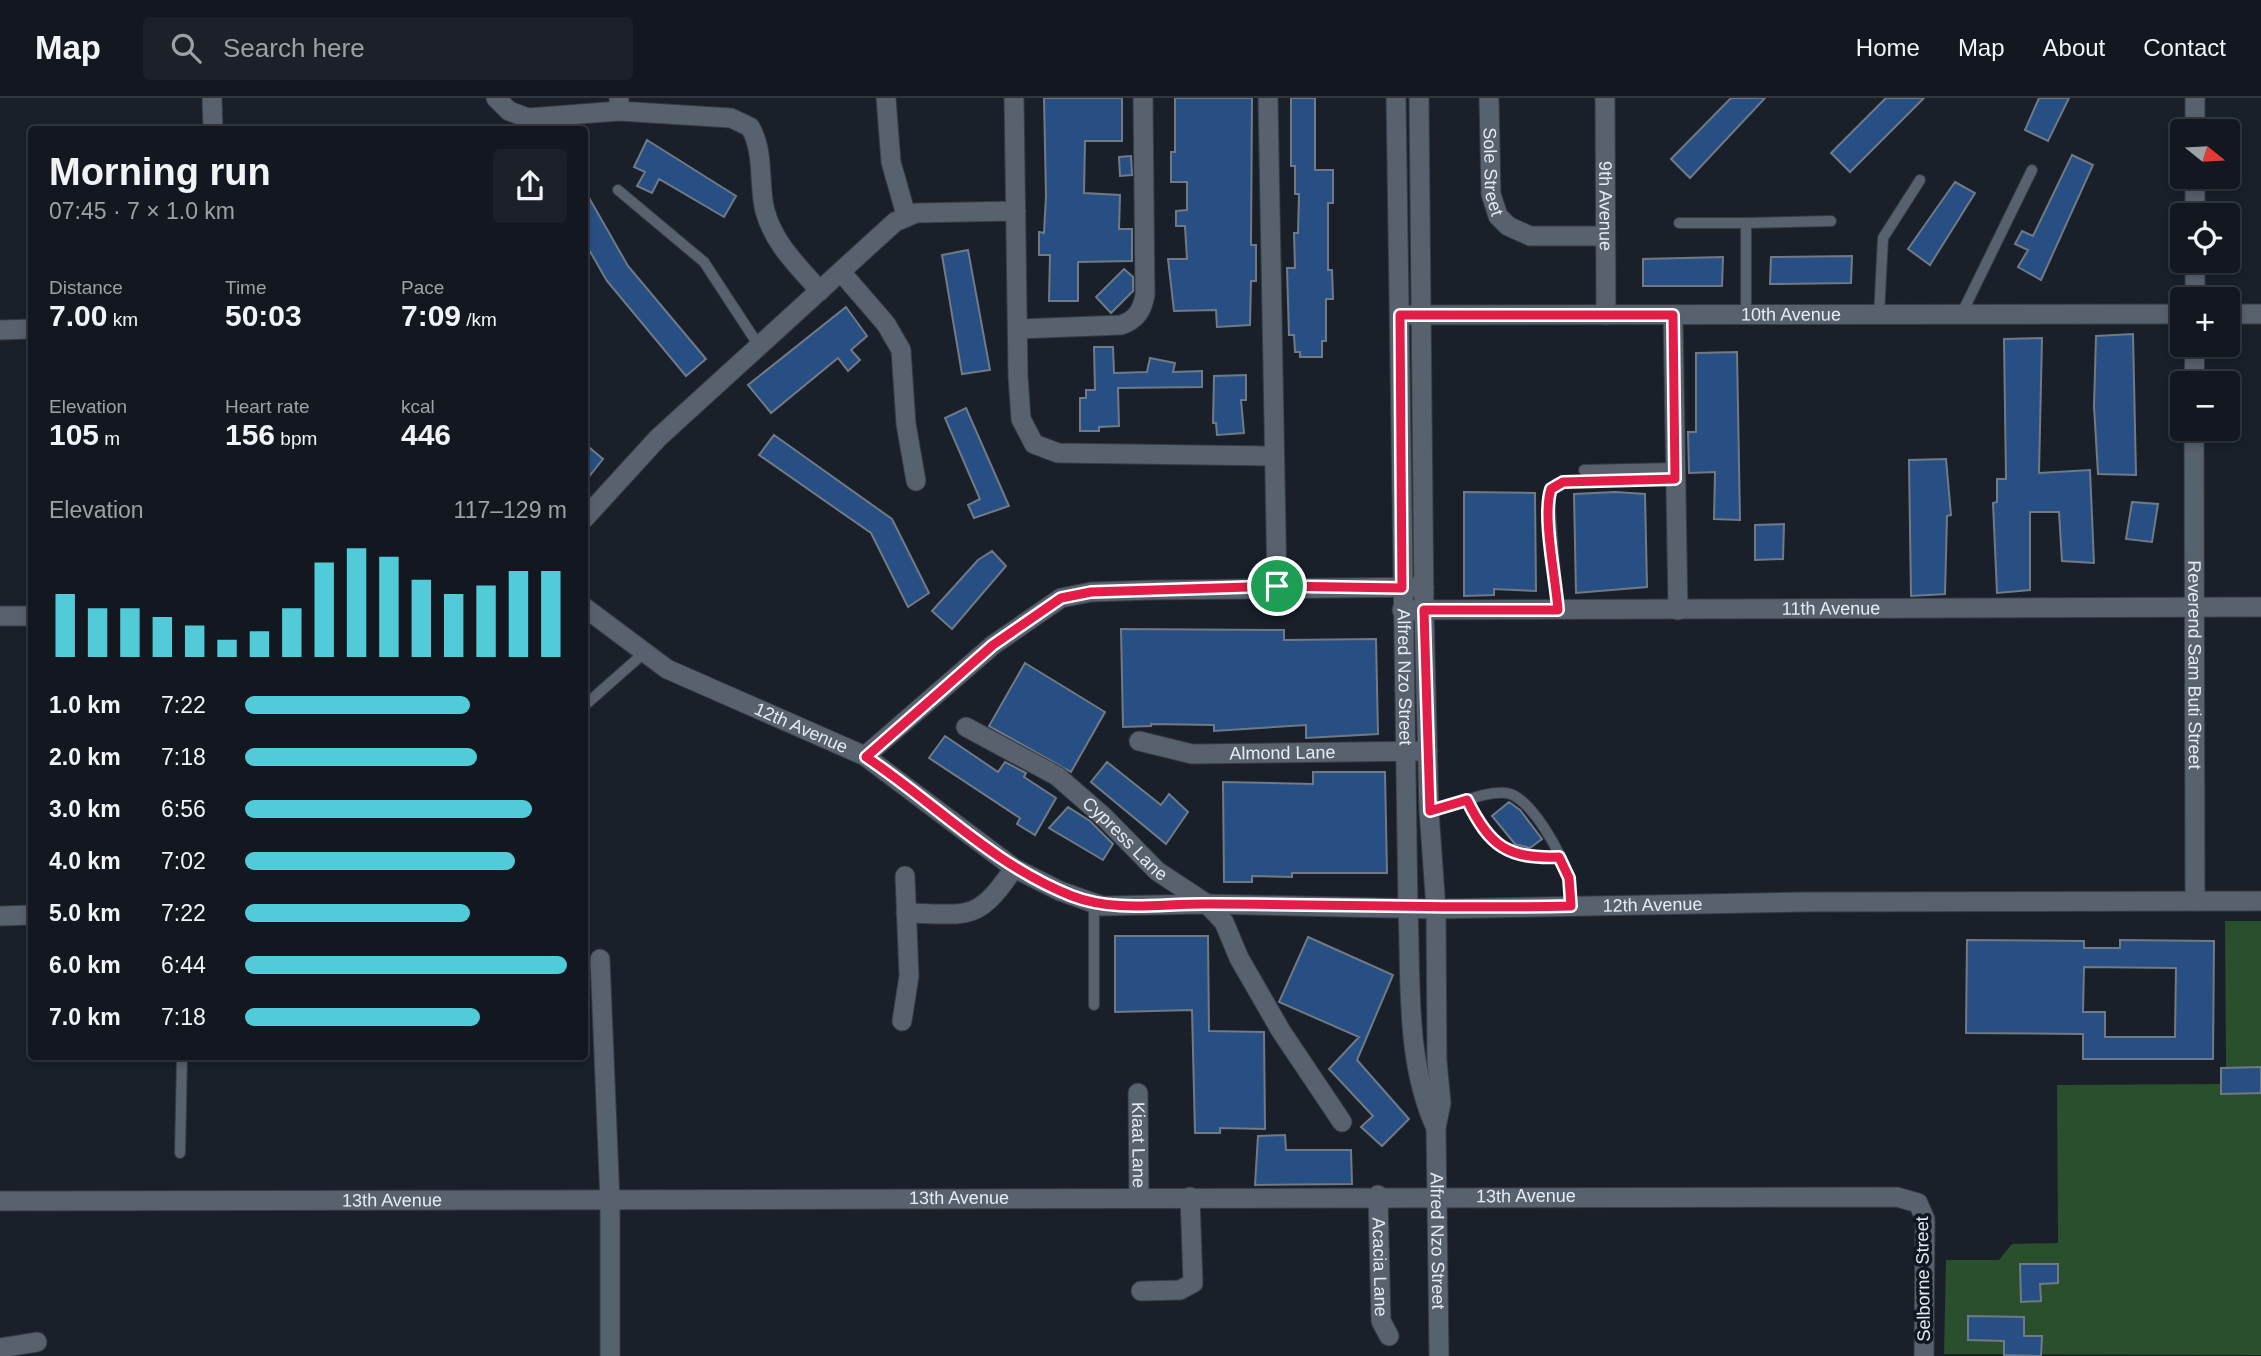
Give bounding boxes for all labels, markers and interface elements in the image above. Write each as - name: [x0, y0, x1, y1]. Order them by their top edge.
- search box: [143, 17, 633, 80]
- text: Map: [35, 29, 101, 66]
- icon: search: [167, 29, 205, 67]
- text: Search here: [223, 33, 365, 63]
- text: Home: [1856, 34, 1920, 61]
- text: Map: [1958, 34, 2005, 61]
- text: About: [2043, 34, 2105, 61]
- text: Contact: [2143, 34, 2226, 61]
- north arrow: [2170, 119, 2240, 189]
- map controls: [2170, 119, 2240, 441]
- street label: Sole Street: [1480, 127, 1507, 219]
- button: share: [493, 149, 567, 223]
- text: Morning run: [49, 151, 271, 193]
- street label: 9th Avenue: [1595, 161, 1616, 251]
- text: 07:45 · 7 × 1.0 km: [49, 198, 235, 224]
- button: locate: [2170, 203, 2240, 273]
- text: Distance: [49, 277, 123, 298]
- text: Time: [225, 277, 267, 298]
- text: Pace: [401, 277, 444, 298]
- button: +: [2170, 287, 2240, 357]
- text: 7.00: [49, 299, 107, 332]
- text: 50:03: [225, 299, 302, 332]
- text: 7:09: [401, 299, 461, 332]
- street label: 10th Avenue: [1741, 304, 1841, 325]
- text: km: [107, 309, 138, 330]
- text: /km: [461, 309, 497, 330]
- button: −: [2170, 371, 2240, 441]
- text: Elevation: [49, 396, 127, 417]
- text: Heart rate: [225, 396, 309, 417]
- text: kcal: [401, 396, 435, 417]
- text: 105: [49, 418, 99, 451]
- text: 156: [225, 418, 275, 451]
- text: 446: [401, 418, 451, 451]
- text: m: [99, 428, 120, 449]
- text: bpm: [275, 428, 317, 449]
- text: Elevation: [49, 497, 144, 523]
- text: 117–129 m: [454, 497, 567, 523]
- pin: [1247, 556, 1307, 616]
- street label: Reverend Sam Buti Street: [2184, 560, 2205, 770]
- icon: arrive: [1258, 567, 1296, 605]
- street label: 11th Avenue: [1782, 598, 1880, 619]
- street label: Alfred Nzo Street: [1394, 608, 1416, 746]
- text: 1.0 km: [49, 692, 121, 718]
- text: 7:22: [161, 692, 206, 718]
- street label: 12th Avenue: [751, 699, 851, 757]
- street label: Almond Lane: [1229, 742, 1336, 764]
- text: 2.0 km: [49, 744, 121, 770]
- text: 7:18: [161, 744, 206, 770]
- street label: Cypress Lane: [1078, 793, 1171, 885]
- text: 3.0 km: [49, 796, 121, 822]
- text: 6:56: [161, 796, 206, 822]
- text: 4.0 km: [49, 848, 121, 874]
- text: 7:02: [161, 848, 206, 874]
- street label: 12th Avenue: [1602, 894, 1703, 916]
- text: 5.0 km: [49, 900, 121, 926]
- text: 7:22: [161, 900, 206, 926]
- text: 6.0 km: [49, 952, 121, 978]
- text: 6:44: [161, 952, 206, 978]
- text: 7.0 km: [49, 1004, 121, 1030]
- text: 7:18: [161, 1004, 206, 1030]
- street label: Kiaat Lane: [1128, 1102, 1149, 1188]
- street label: Alfred Nzo Street: [1427, 1172, 1448, 1310]
- street label: 13th Avenue: [1476, 1186, 1576, 1206]
- street label: 13th Avenue: [909, 1188, 1009, 1208]
- street label: 13th Avenue: [342, 1190, 442, 1210]
- street label: Selborne Street: [1912, 1216, 1934, 1342]
- street label: Acacia Lane: [1369, 1217, 1391, 1317]

